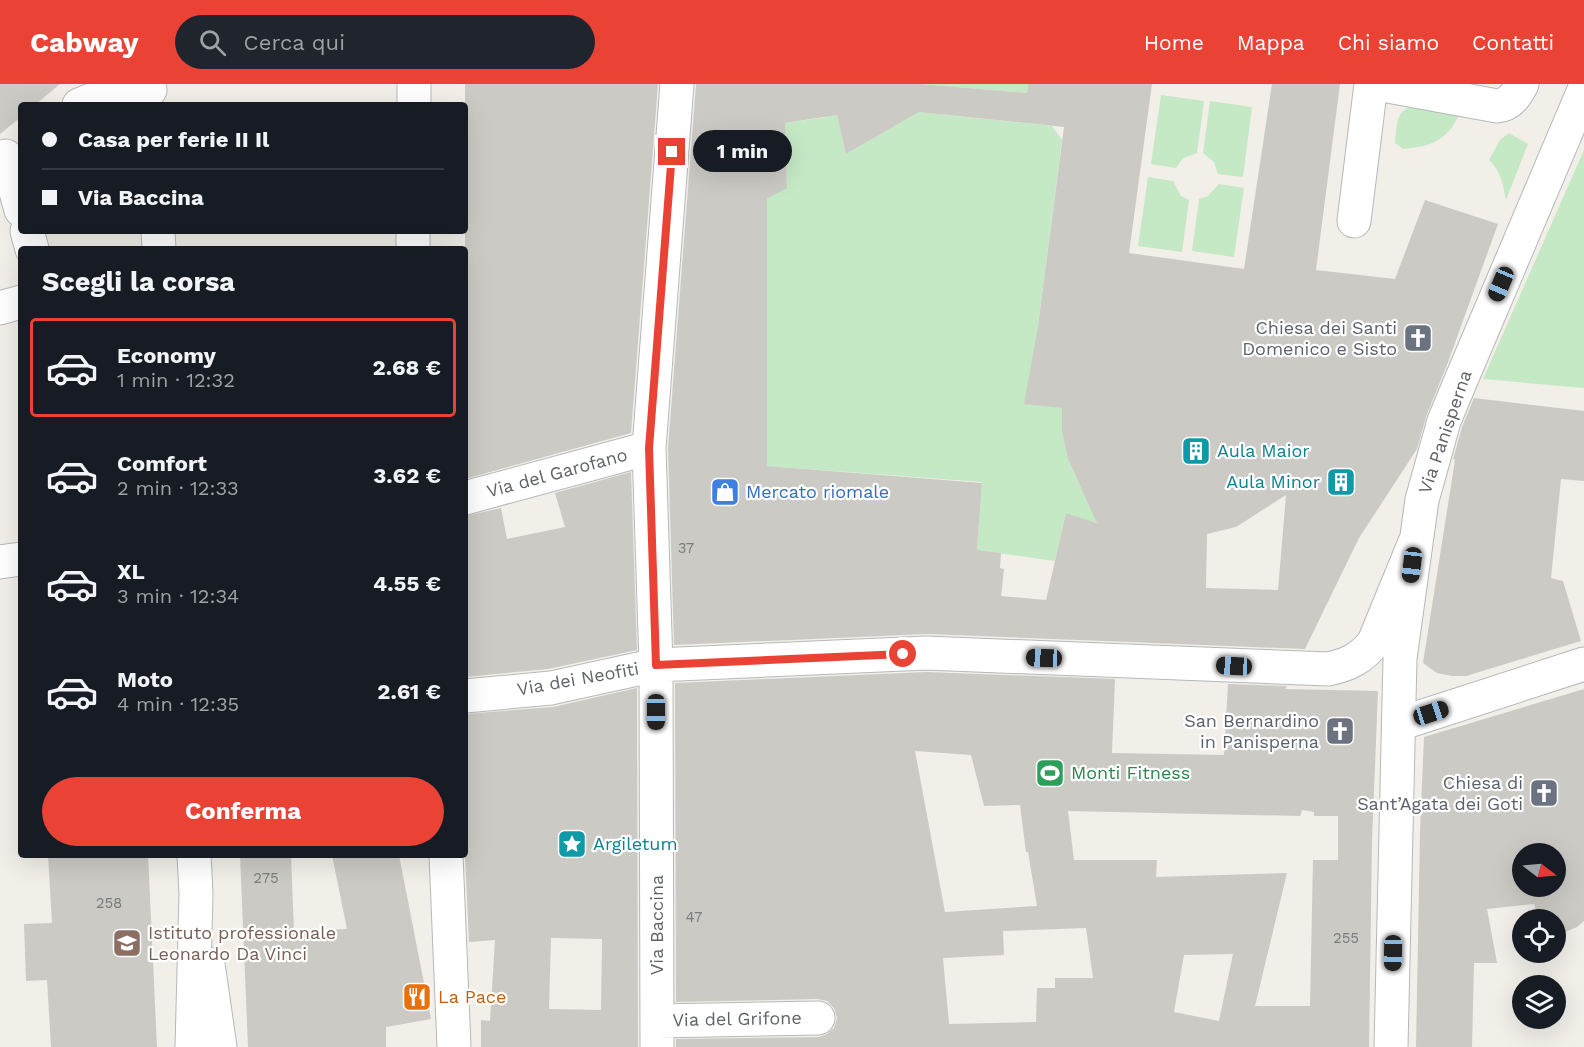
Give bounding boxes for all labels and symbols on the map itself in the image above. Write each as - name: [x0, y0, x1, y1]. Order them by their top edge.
- callout: 1 min: [693, 131, 792, 173]
- route end: [658, 138, 685, 165]
- car: [1486, 264, 1516, 304]
- place label: Chiesa dei Santi Domenico e Sisto: [1242, 317, 1397, 359]
- church icon: Chiesa dei Santi Domenico e Sisto: [1402, 322, 1434, 354]
- street label: Via Panisperna: [1414, 367, 1476, 496]
- building icon: Aula Maior: [1180, 435, 1212, 467]
- place label: Aula Maior: [1217, 440, 1310, 461]
- street label: Via del Garofano: [484, 444, 629, 501]
- building icon: Aula Minor: [1325, 466, 1357, 498]
- place label: Aula Minor: [1226, 471, 1320, 492]
- shop icon: Mercato riomale: [709, 476, 741, 508]
- place label: Mercato riomale: [746, 481, 889, 502]
- house number: 37: [678, 539, 694, 557]
- car: [1401, 546, 1423, 584]
- route start: [889, 640, 916, 667]
- car: [1026, 648, 1062, 668]
- car: [1216, 656, 1252, 676]
- street label: Via dei Neofiti: [515, 657, 640, 700]
- car: [647, 694, 665, 730]
- car: [1411, 699, 1451, 727]
- place label: San Bernardino in Panisperna: [1184, 710, 1319, 752]
- church icon: San Bernardino in Panisperna: [1324, 715, 1356, 747]
- sports icon: Monti Fitness: [1034, 757, 1066, 789]
- place label: Monti Fitness: [1071, 762, 1190, 783]
- place label: Chiesa di Sant’Agata dei Goti: [1357, 772, 1523, 814]
- church icon: Chiesa di Sant’Agata dei Goti: [1528, 777, 1560, 809]
- place icon: Argiletum: [556, 828, 588, 860]
- place label: Argiletum: [593, 833, 678, 854]
- north arrow: [1512, 843, 1566, 897]
- house number: 275: [253, 869, 279, 887]
- street label: Via Baccina: [646, 875, 667, 975]
- house number: 258: [96, 894, 122, 912]
- house number: 47: [686, 908, 702, 926]
- place label: Istituto professionale Leonardo Da Vinci: [148, 922, 336, 964]
- school or university icon: Istituto professionale Leonardo Da Vinci: [111, 927, 143, 959]
- house number: 255: [1333, 929, 1359, 947]
- car: [1384, 935, 1402, 971]
- restaurant icon: La Pace: [401, 981, 433, 1013]
- place label: La Pace: [438, 986, 506, 1007]
- street label: Via del Grifone: [672, 1007, 802, 1030]

